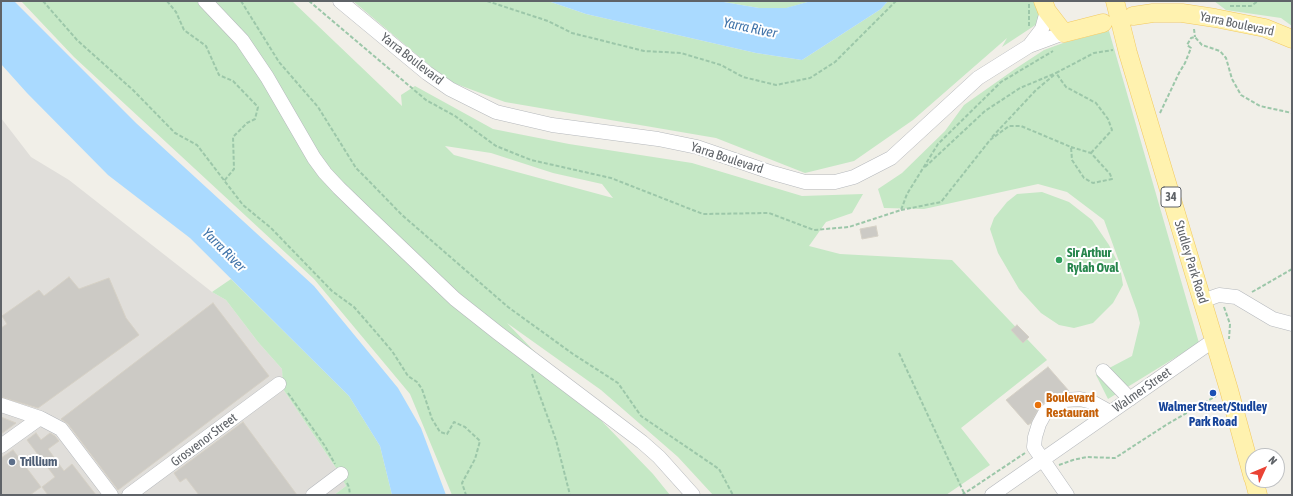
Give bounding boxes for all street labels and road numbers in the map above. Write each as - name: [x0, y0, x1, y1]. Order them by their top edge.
- street label: Yarra Boulevard: [1199, 9, 1275, 39]
- street label: Yarra Boulevard: [378, 30, 446, 88]
- street label: Yarra Boulevard: [689, 139, 765, 177]
- road number: 34: [1161, 187, 1181, 207]
- street label: Studley Park Road: [1171, 219, 1211, 305]
- street label: Walmer Street: [1110, 364, 1174, 416]
- street label: Grosvenor Street: [168, 410, 240, 470]

